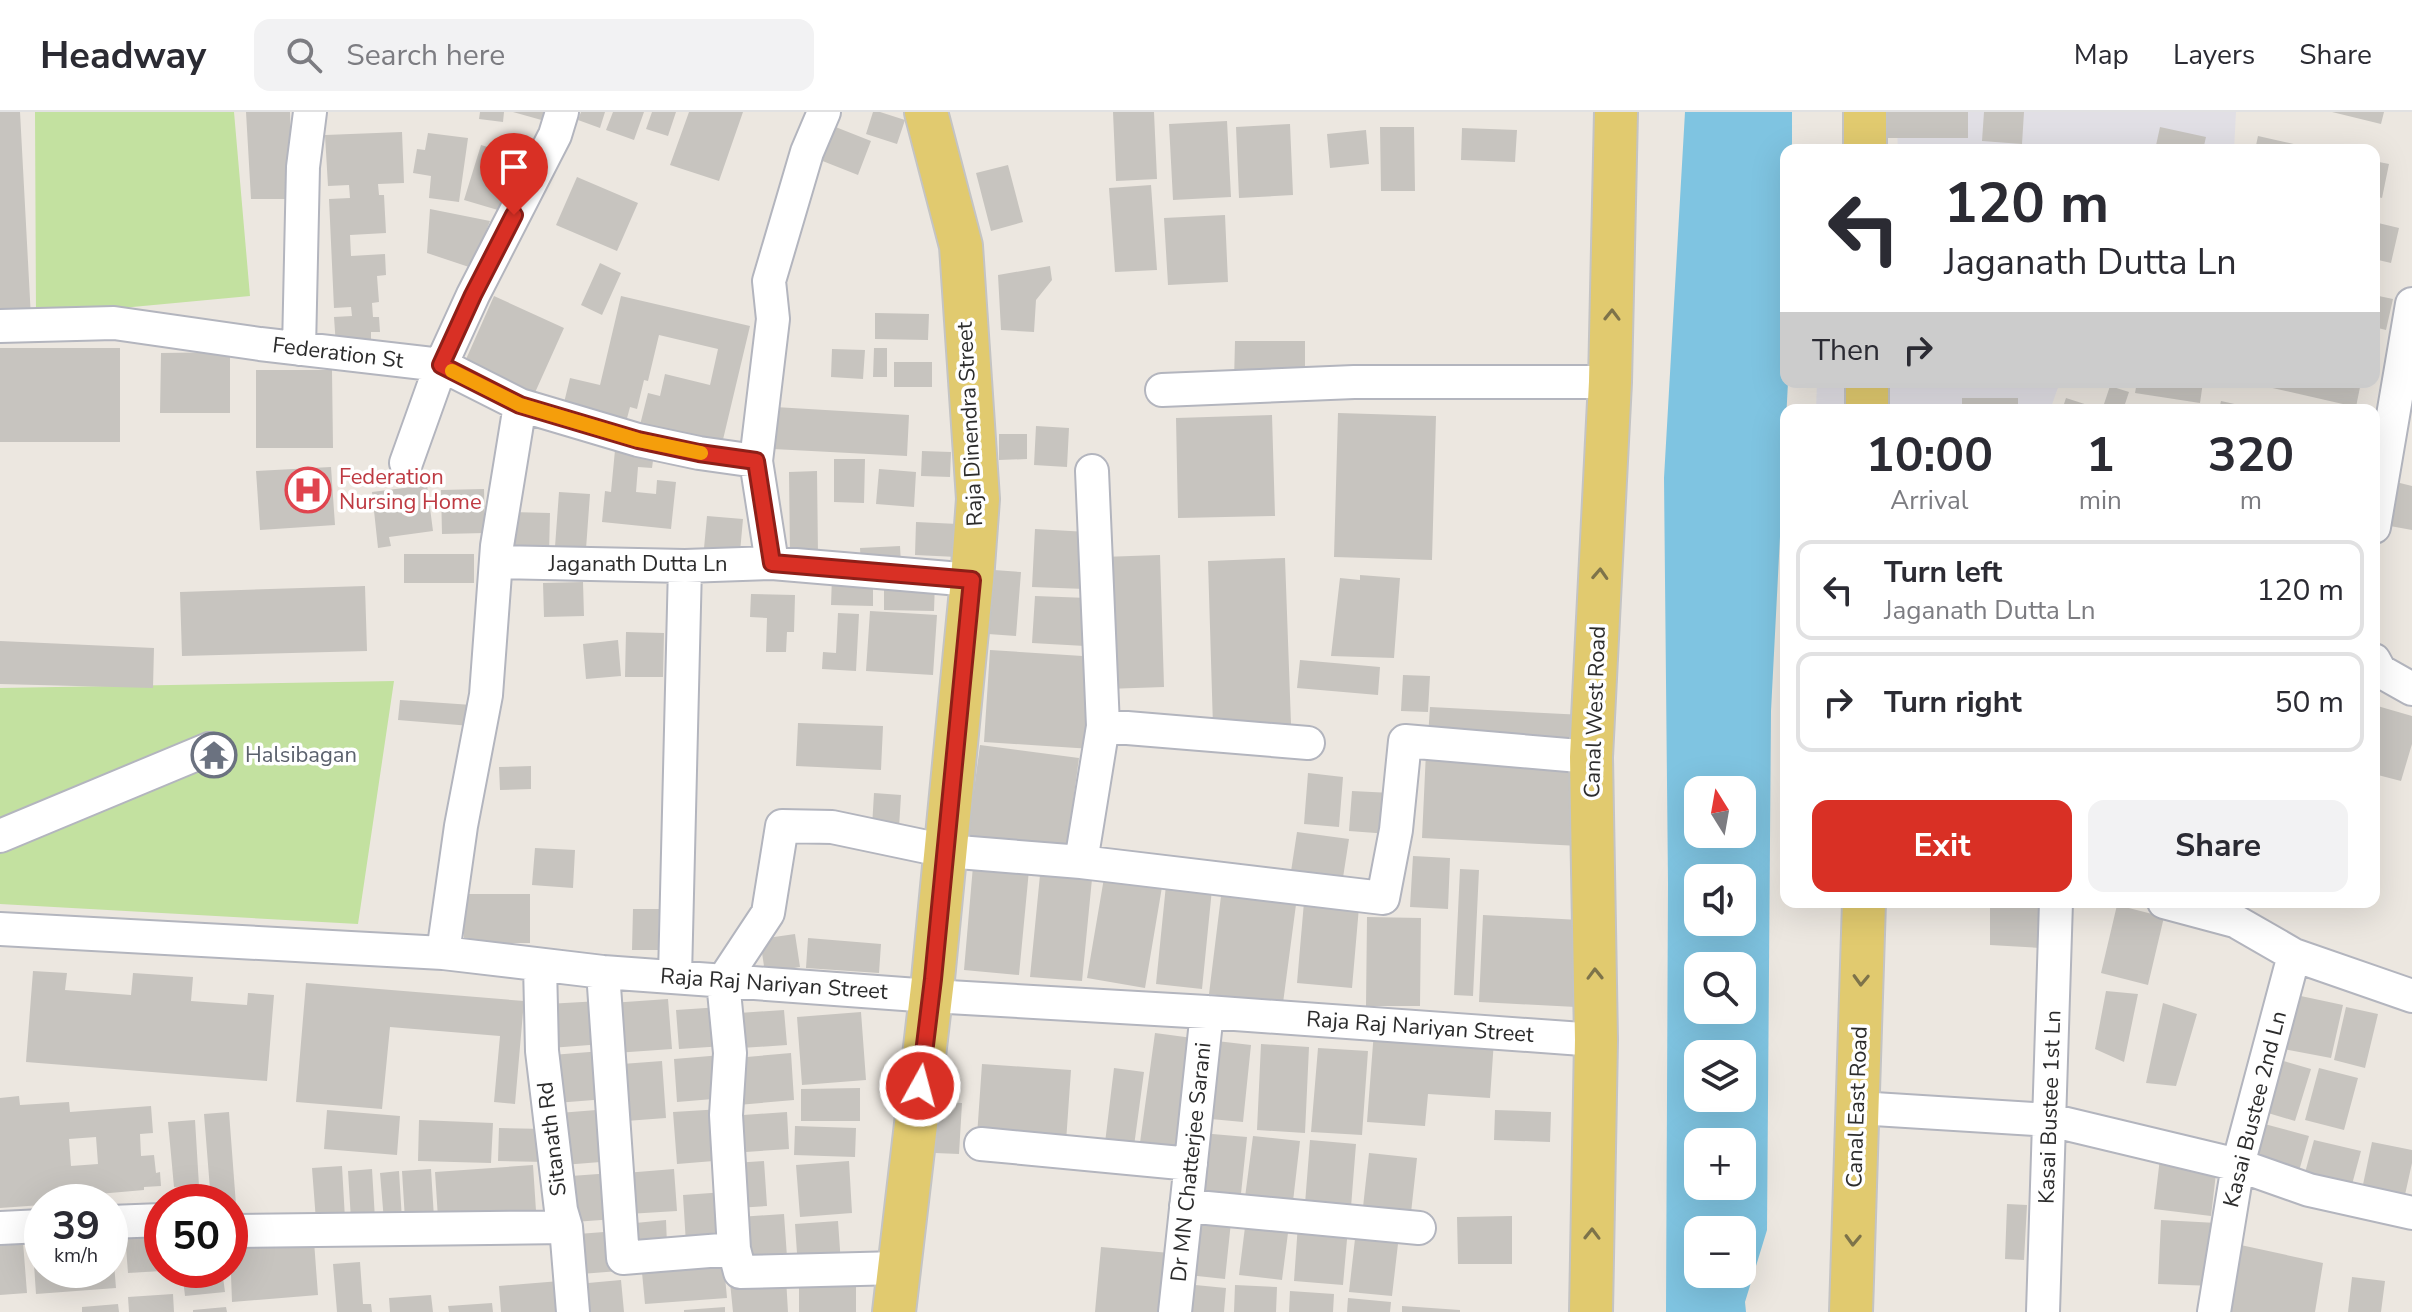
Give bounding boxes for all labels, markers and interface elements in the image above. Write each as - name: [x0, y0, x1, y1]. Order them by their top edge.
- search box: [254, 19, 814, 91]
- text: Headway: [40, 30, 206, 81]
- icon: search: [282, 33, 326, 77]
- text: Search here: [346, 35, 505, 76]
- text: Map: [2074, 36, 2129, 74]
- text: Layers: [2173, 36, 2255, 74]
- text: Share: [2299, 36, 2372, 74]
- pin: [480, 133, 548, 215]
- icon: arrive: [492, 145, 536, 189]
- text: 120 m: [1944, 165, 2109, 242]
- icon: left: [1812, 176, 1916, 280]
- text: Jaganath Dutta Ln: [1944, 238, 2237, 287]
- one-way arrow: [1603, 308, 1620, 321]
- street label: Raja Dinendra Street: [950, 321, 990, 527]
- icon: right: [1896, 328, 1940, 372]
- street label: Federation St: [271, 330, 405, 376]
- text: Then: [1812, 330, 1880, 371]
- text: 10:00: [1866, 422, 1993, 488]
- text: 1: [2086, 422, 2115, 488]
- text: 320: [2208, 422, 2294, 488]
- place label: Federation Nursing Home: [339, 462, 482, 517]
- hospital icon: Federation Nursing Home: [284, 466, 332, 514]
- text: Arrival: [1890, 483, 1969, 518]
- text: min: [2079, 483, 2122, 518]
- text: m: [2240, 483, 2262, 518]
- street label: Jaganath Dutta Ln: [548, 549, 727, 579]
- text: Turn left: [1884, 552, 2002, 593]
- one-way arrow: [1592, 567, 1609, 580]
- icon: left: [1816, 568, 1860, 612]
- text: 120 m: [2257, 570, 2344, 611]
- text: Jaganath Dutta Ln: [1884, 593, 2095, 628]
- street label: Canal West Road: [1577, 625, 1613, 799]
- icon: right: [1816, 680, 1860, 724]
- text: Turn right: [1884, 682, 2022, 723]
- text: 50 m: [2275, 682, 2344, 723]
- temple icon: Halsibagan: [190, 731, 238, 779]
- place label: Halsibagan: [245, 740, 357, 770]
- north arrow: [1684, 776, 1756, 848]
- map controls: [1684, 776, 1756, 1288]
- button: Exit: [1812, 800, 2072, 892]
- button: Share: [2088, 800, 2348, 892]
- button: sound: [1684, 864, 1756, 936]
- button: search: [1684, 952, 1756, 1024]
- street label: Raja Raj Nariyan Street: [659, 961, 889, 1007]
- one-way arrow: [1586, 967, 1604, 980]
- one-way arrow: [1853, 974, 1870, 987]
- street label: Raja Raj Nariyan Street: [1305, 1004, 1535, 1050]
- street label: Kasai Bustee 2nd Ln: [2216, 1008, 2294, 1210]
- street label: Kasai Bustee 1st Ln: [2032, 1009, 2068, 1205]
- street label: Canal East Road: [1839, 1026, 1875, 1188]
- button: layers: [1684, 1040, 1756, 1112]
- street label: Dr MN Chatterjee Sarani: [1164, 1041, 1218, 1283]
- position arrow: [878, 1044, 962, 1128]
- street label: Sitanath Rd: [530, 1080, 574, 1198]
- button: +: [1684, 1128, 1756, 1200]
- speed limit sign: 50: [144, 1184, 248, 1288]
- text: 39: [52, 1199, 100, 1253]
- button: −: [1684, 1216, 1756, 1288]
- one-way arrow: [1584, 1227, 1601, 1240]
- one-way arrow: [1845, 1234, 1862, 1247]
- text: km/h: [54, 1242, 98, 1269]

